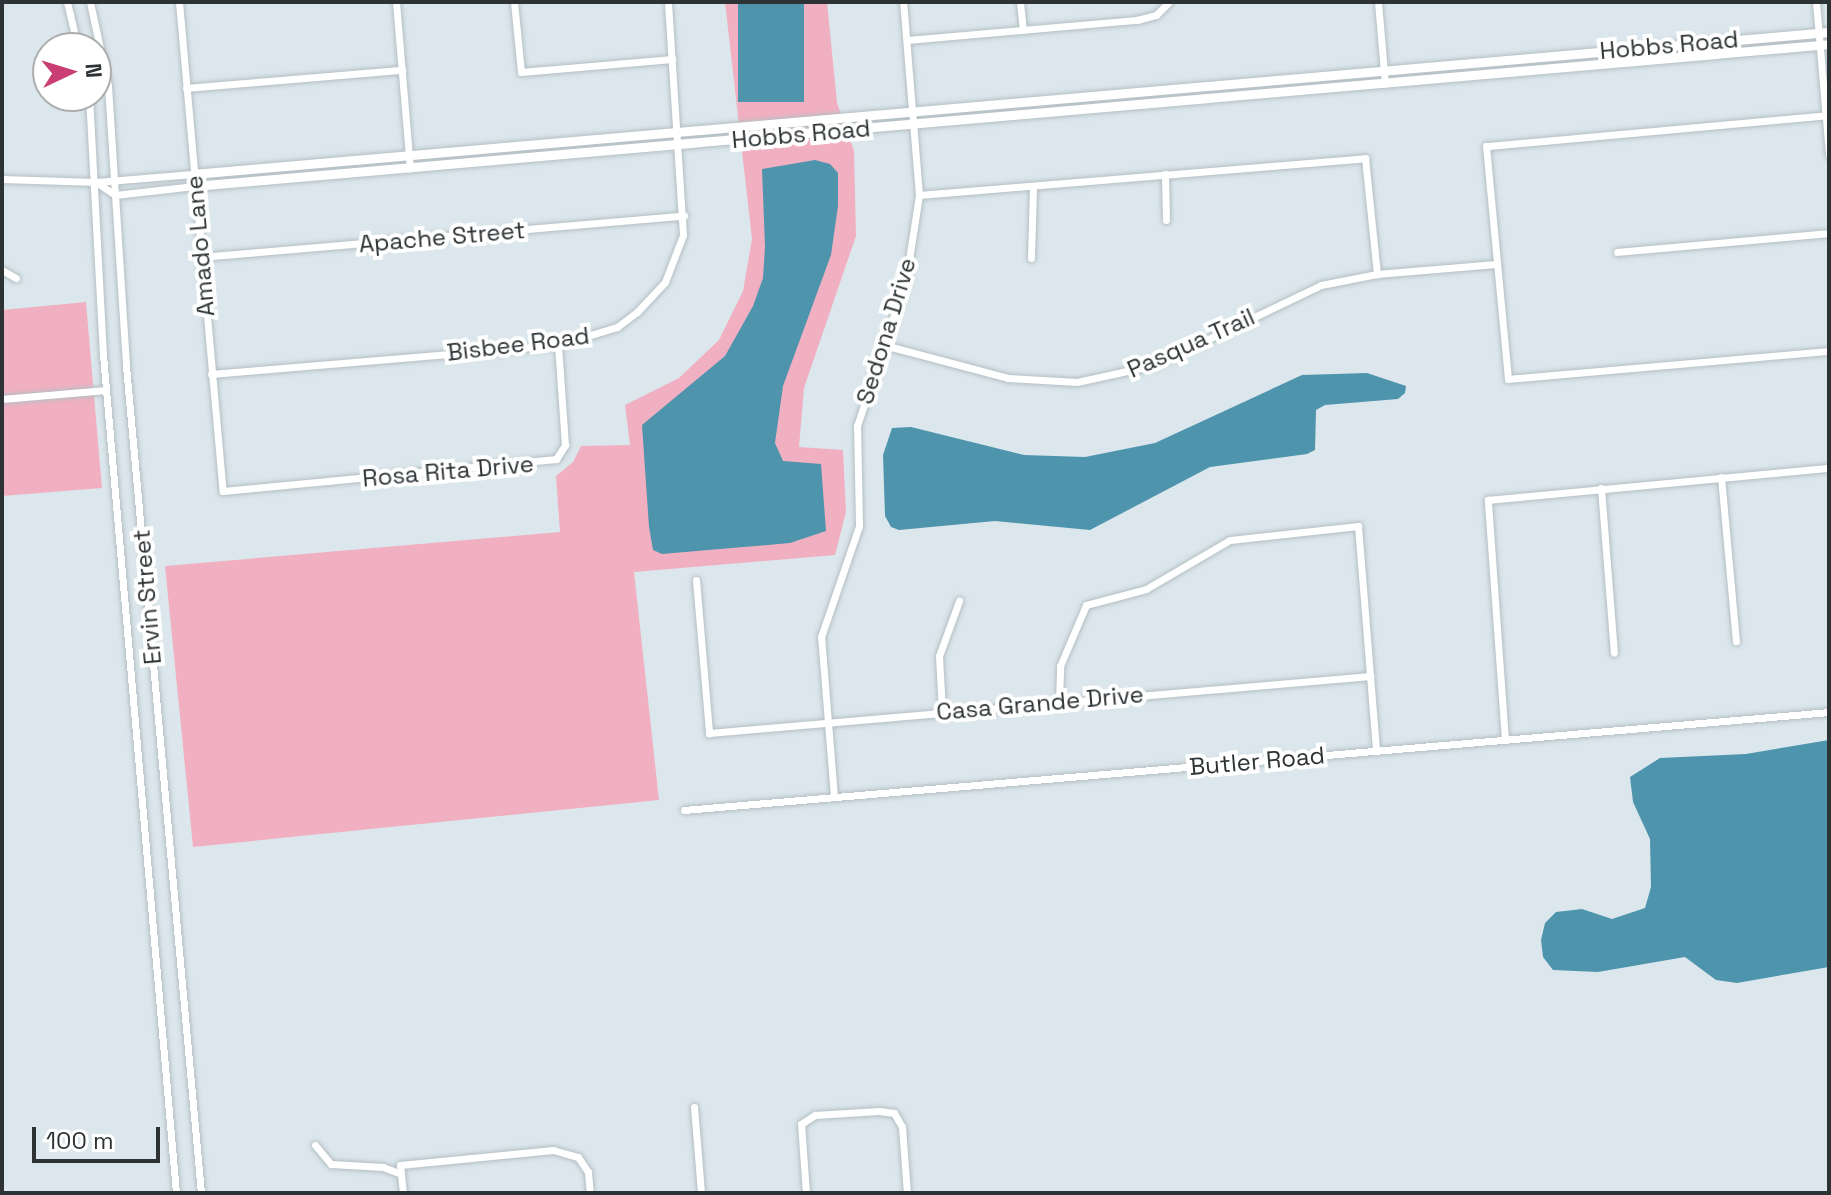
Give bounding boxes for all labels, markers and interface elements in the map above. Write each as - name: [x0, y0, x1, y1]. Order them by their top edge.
- street label: Hobbs Road: [1598, 25, 1740, 65]
- north arrow: [32, 32, 112, 112]
- text: N: [79, 62, 108, 79]
- street label: Hobbs Road: [730, 114, 872, 154]
- street label: Amado Lane: [179, 174, 221, 318]
- street label: Apache Street: [358, 215, 526, 259]
- street label: Sedona Drive: [850, 254, 922, 408]
- street label: Pasqua Trail: [1123, 302, 1259, 384]
- street label: Bisbee Road: [445, 321, 591, 367]
- street label: Rosa Rita Drive: [361, 449, 535, 493]
- street label: Ervin Street: [127, 528, 167, 666]
- street label: Casa Grande Drive: [935, 680, 1145, 726]
- street label: Butler Road: [1188, 741, 1326, 781]
- scale bar: [36, 1111, 164, 1161]
- text: 100 m: [46, 1125, 114, 1156]

